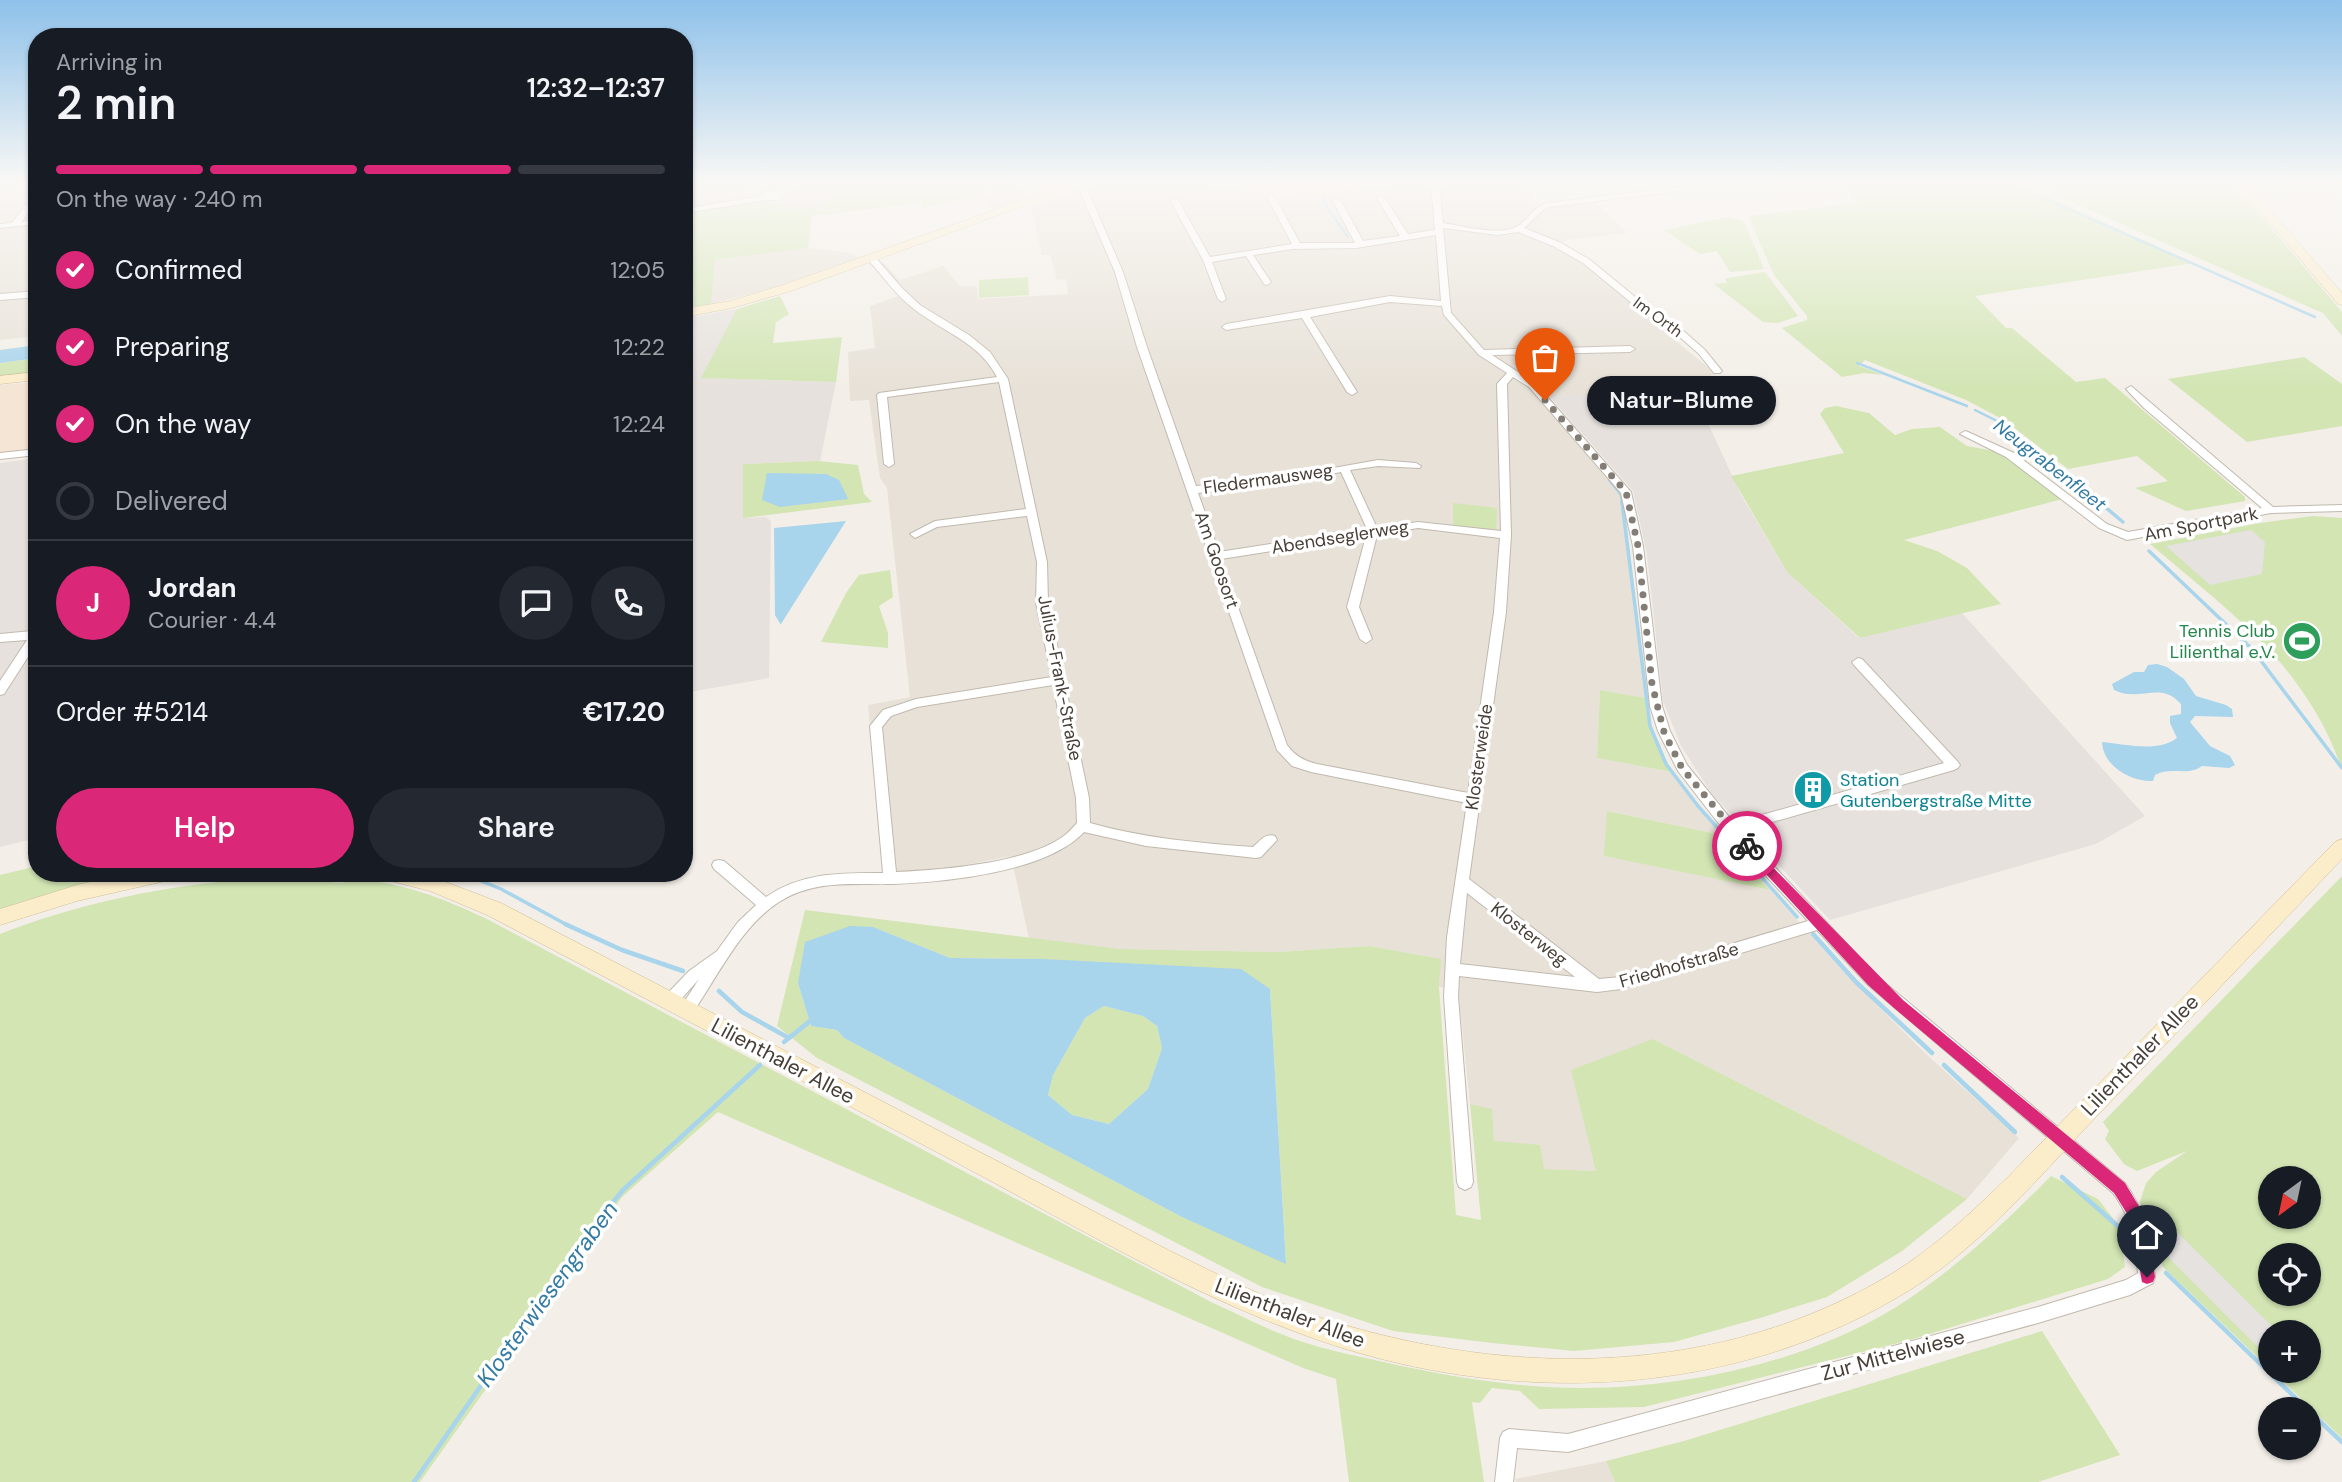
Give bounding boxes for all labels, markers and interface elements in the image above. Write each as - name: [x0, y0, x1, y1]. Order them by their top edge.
- text: Arriving in: [56, 47, 162, 77]
- text: 12:32–12:37: [527, 71, 665, 105]
- text: 2 min: [56, 73, 176, 133]
- text: On the way · 240 m: [56, 184, 263, 214]
- icon: check: [56, 251, 94, 289]
- text: Confirmed: [115, 253, 242, 287]
- text: 12:05: [610, 255, 665, 285]
- street label: Im Orth: [1629, 292, 1687, 342]
- icon: check: [56, 328, 94, 366]
- pin: [1515, 328, 1575, 400]
- text: Preparing: [115, 330, 230, 364]
- text: 12:22: [613, 332, 665, 362]
- icon: bag: [1526, 339, 1564, 377]
- callout: Natur-Blume: [1587, 376, 1776, 424]
- text: Natur-Blume: [1609, 385, 1754, 415]
- icon: check: [56, 405, 94, 443]
- text: On the way: [115, 407, 251, 441]
- text: 12:24: [613, 409, 665, 439]
- water label: Neugrabenfleet: [1989, 413, 2112, 517]
- street label: Fledermausweg: [1202, 458, 1334, 500]
- text: Delivered: [115, 484, 228, 518]
- street label: Am Sportpark: [2142, 501, 2260, 547]
- street label: Am Goosort: [1189, 508, 1245, 612]
- street label: Abendseglerweg: [1270, 514, 1410, 560]
- button: chat: [499, 566, 573, 640]
- button: phone: [591, 566, 665, 640]
- text: Jordan: [148, 571, 237, 605]
- text: J: [86, 586, 100, 620]
- street label: Julius-Frank-Straße: [1032, 593, 1088, 763]
- text: Courier · 4.4: [148, 605, 276, 635]
- place label: Tennis Club Lilienthal e.V.: [2170, 619, 2275, 664]
- sports icon: Tennis Club Lilienthal e.V.: [2281, 620, 2323, 662]
- text: Order #5214: [56, 695, 208, 729]
- text: €17.20: [583, 695, 665, 729]
- street label: Klosterweide: [1460, 702, 1498, 812]
- place label: Station Gutenbergstraße Mitte: [1840, 768, 2032, 813]
- building icon: Station Gutenbergstraße Mitte: [1792, 769, 1834, 811]
- button: Help: [56, 788, 354, 868]
- button: Share: [368, 788, 665, 868]
- courier: [1712, 811, 1782, 881]
- icon: bike: [1728, 827, 1766, 865]
- street label: Klosterweg: [1486, 896, 1572, 972]
- street label: Friedhofstraße: [1617, 937, 1741, 993]
- street label: Lilienthaler Allee: [2075, 988, 2205, 1122]
- street label: Lilienthaler Allee: [706, 1011, 860, 1111]
- north arrow: [2258, 1166, 2320, 1228]
- map controls: [2258, 1166, 2321, 1460]
- water label: Klosterwiesengraben: [470, 1195, 624, 1393]
- pin: [2117, 1205, 2177, 1277]
- icon: home: [2128, 1216, 2166, 1254]
- button: locate: [2258, 1243, 2321, 1306]
- street label: Lilienthaler Allee: [1211, 1271, 1369, 1355]
- button: +: [2258, 1320, 2321, 1383]
- street label: Zur Mittelwiese: [1818, 1322, 1968, 1388]
- button: −: [2258, 1397, 2321, 1460]

